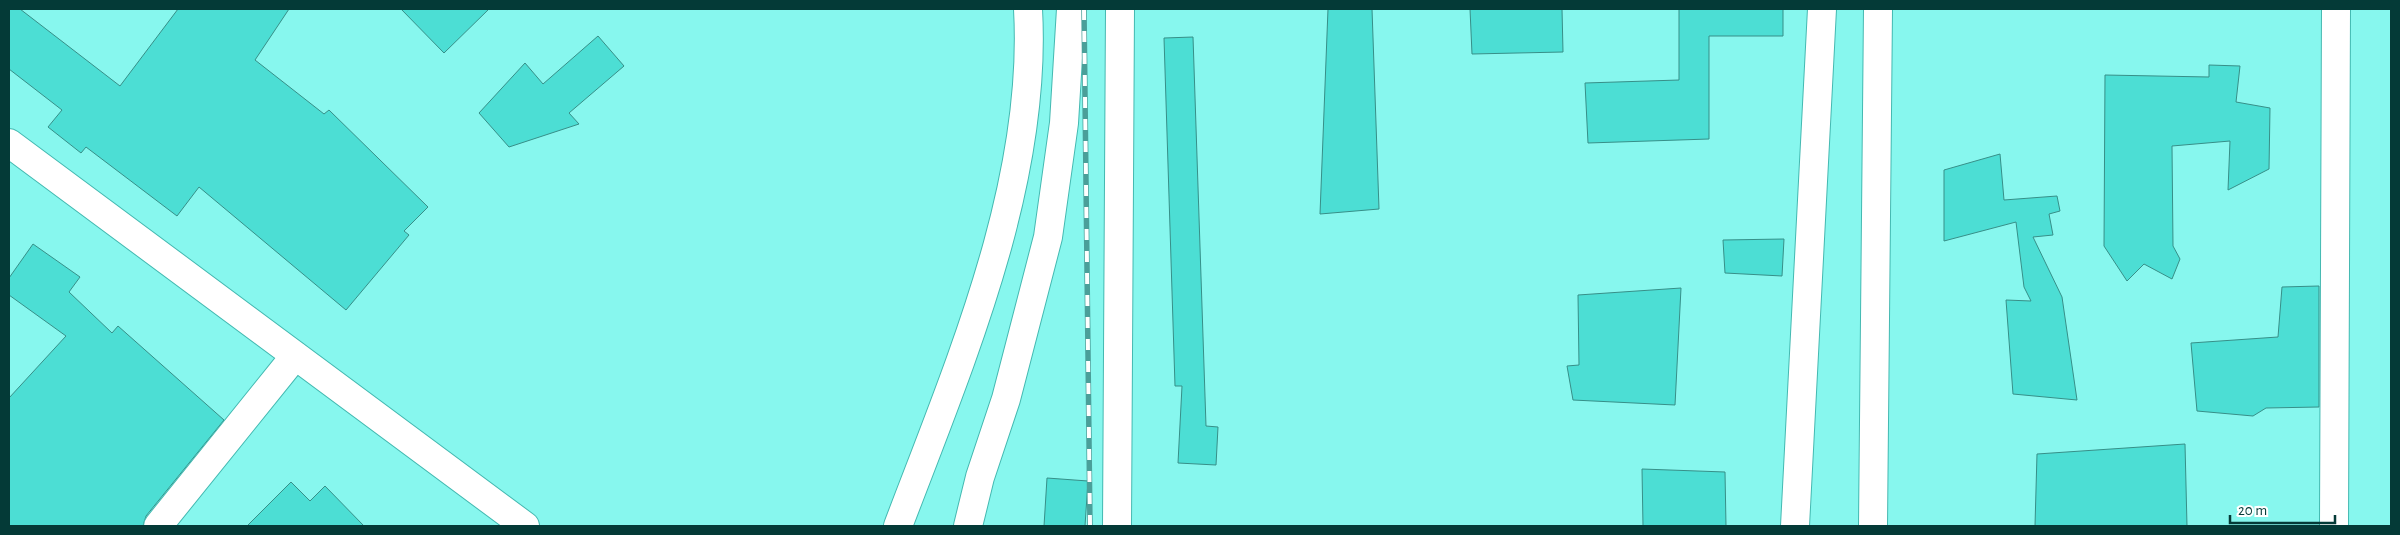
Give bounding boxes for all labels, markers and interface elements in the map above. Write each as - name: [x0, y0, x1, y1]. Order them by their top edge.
- scale bar: [2230, 492, 2335, 524]
- text: 20 m: [2238, 503, 2267, 518]

